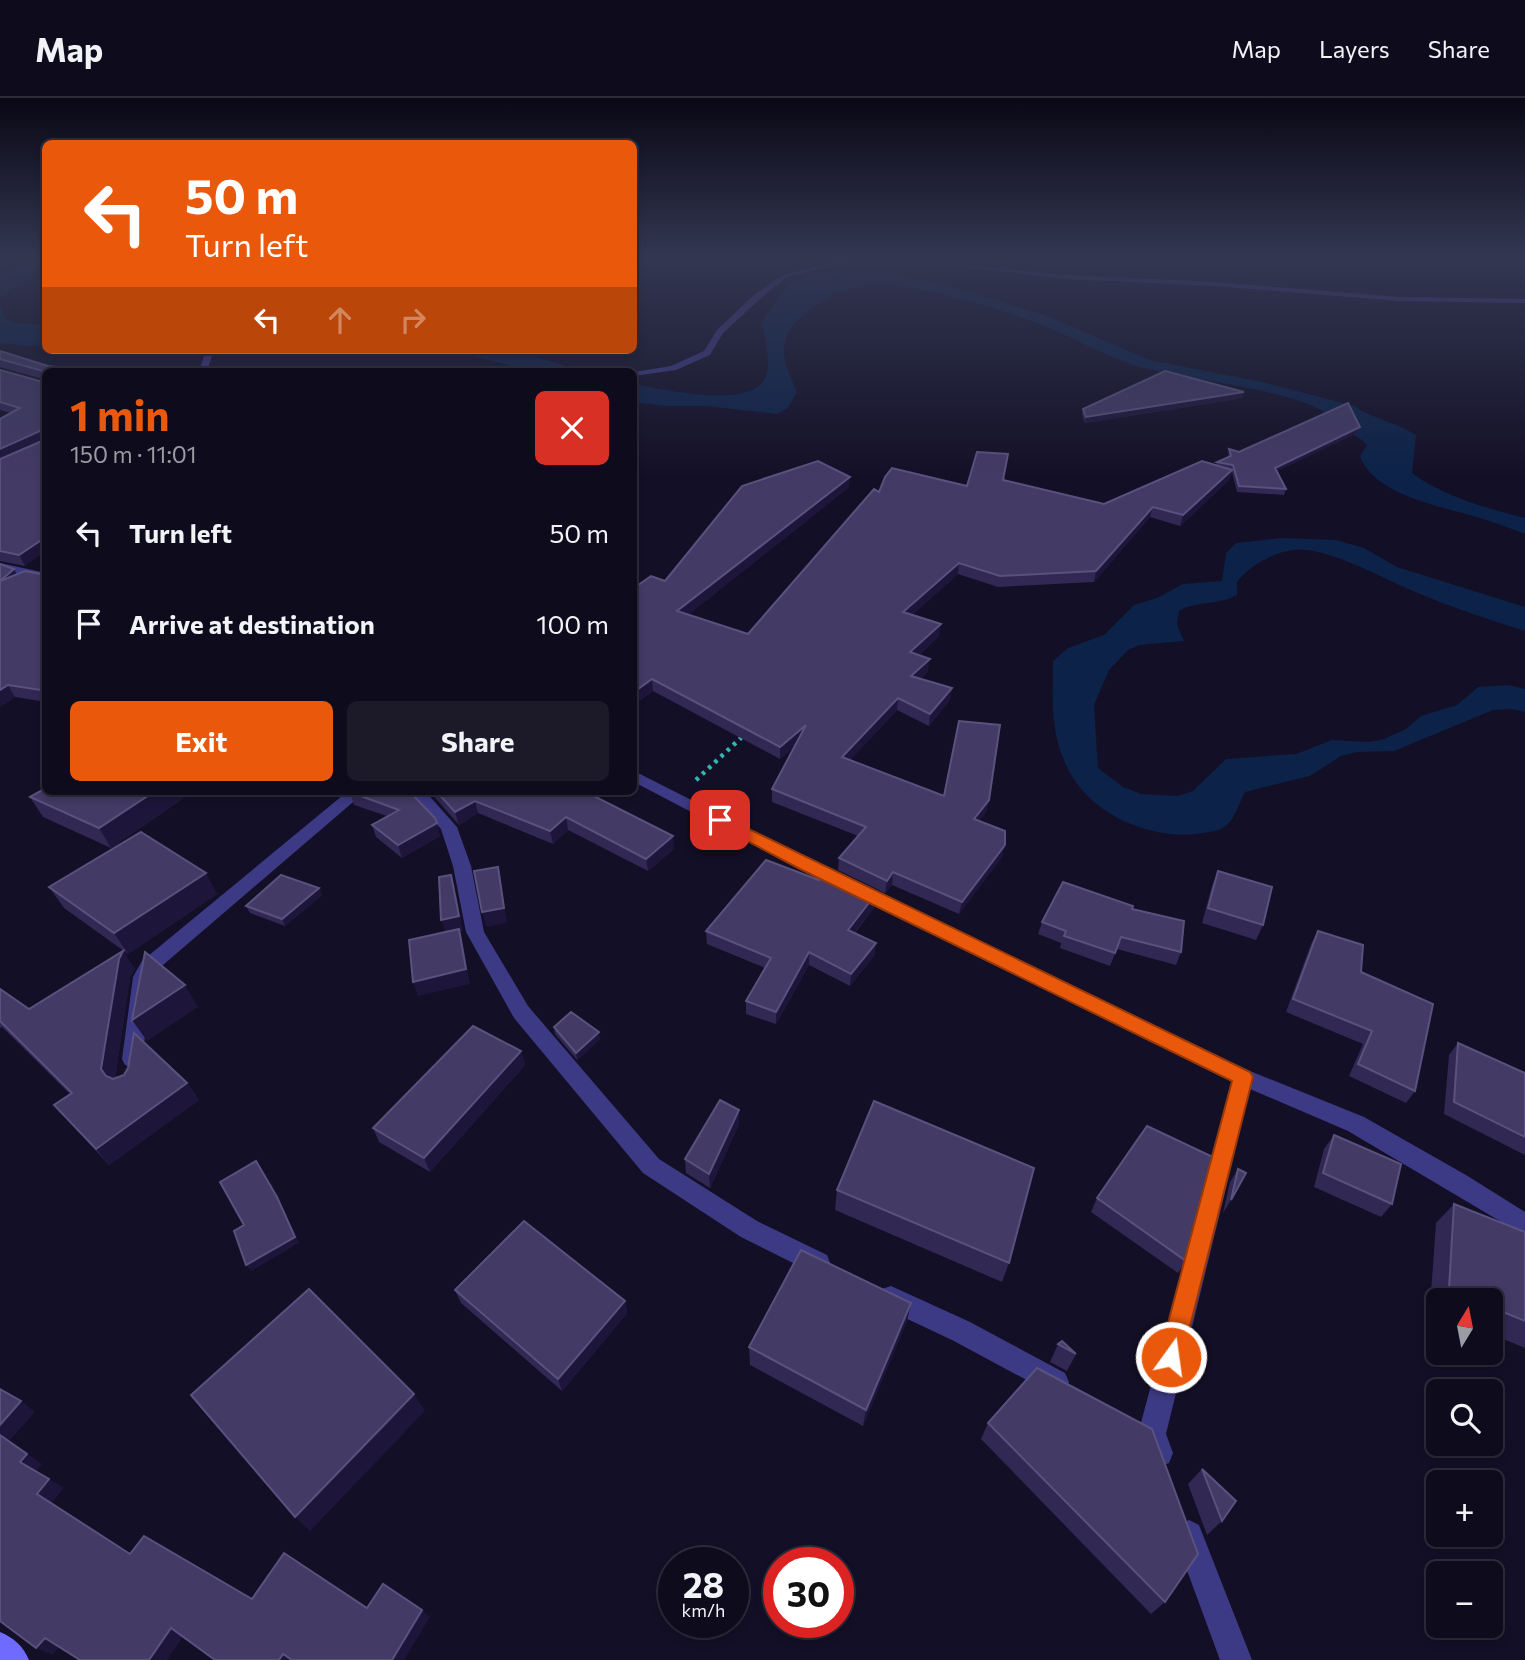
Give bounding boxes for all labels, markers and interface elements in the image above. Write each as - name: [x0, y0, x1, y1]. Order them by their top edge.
- text: Map: [35, 28, 103, 69]
- text: Map: [1232, 34, 1281, 63]
- text: Layers: [1319, 34, 1390, 63]
- text: Share: [1428, 34, 1490, 63]
- text: 50 m: [185, 164, 298, 224]
- icon: left: [70, 168, 161, 259]
- text: Turn left: [185, 224, 309, 264]
- icon: left: [248, 301, 286, 339]
- icon: ahead: [321, 301, 359, 339]
- icon: right: [394, 301, 432, 339]
- text: 1 min: [70, 388, 170, 440]
- button: close: [535, 391, 609, 465]
- text: 150 m · 11:01: [70, 440, 197, 468]
- icon: left: [70, 514, 108, 552]
- text: Turn left: [129, 517, 232, 548]
- text: 50 m: [549, 517, 609, 548]
- icon: arrive: [70, 605, 108, 643]
- text: Arrive at destination: [129, 608, 375, 639]
- text: 100 m: [536, 608, 609, 639]
- button: Exit: [70, 701, 333, 781]
- button: Share: [347, 701, 609, 781]
- pin: [690, 790, 750, 850]
- icon: arrive: [701, 801, 739, 839]
- north arrow: [1426, 1288, 1503, 1365]
- map controls: [1426, 1288, 1503, 1638]
- position arrow: [1134, 1320, 1208, 1394]
- button: search: [1426, 1379, 1503, 1456]
- button: +: [1426, 1470, 1503, 1547]
- speed limit sign: 30: [763, 1547, 854, 1638]
- button: −: [1426, 1561, 1503, 1638]
- text: 28: [683, 1562, 724, 1605]
- text: km/h: [682, 1599, 725, 1621]

